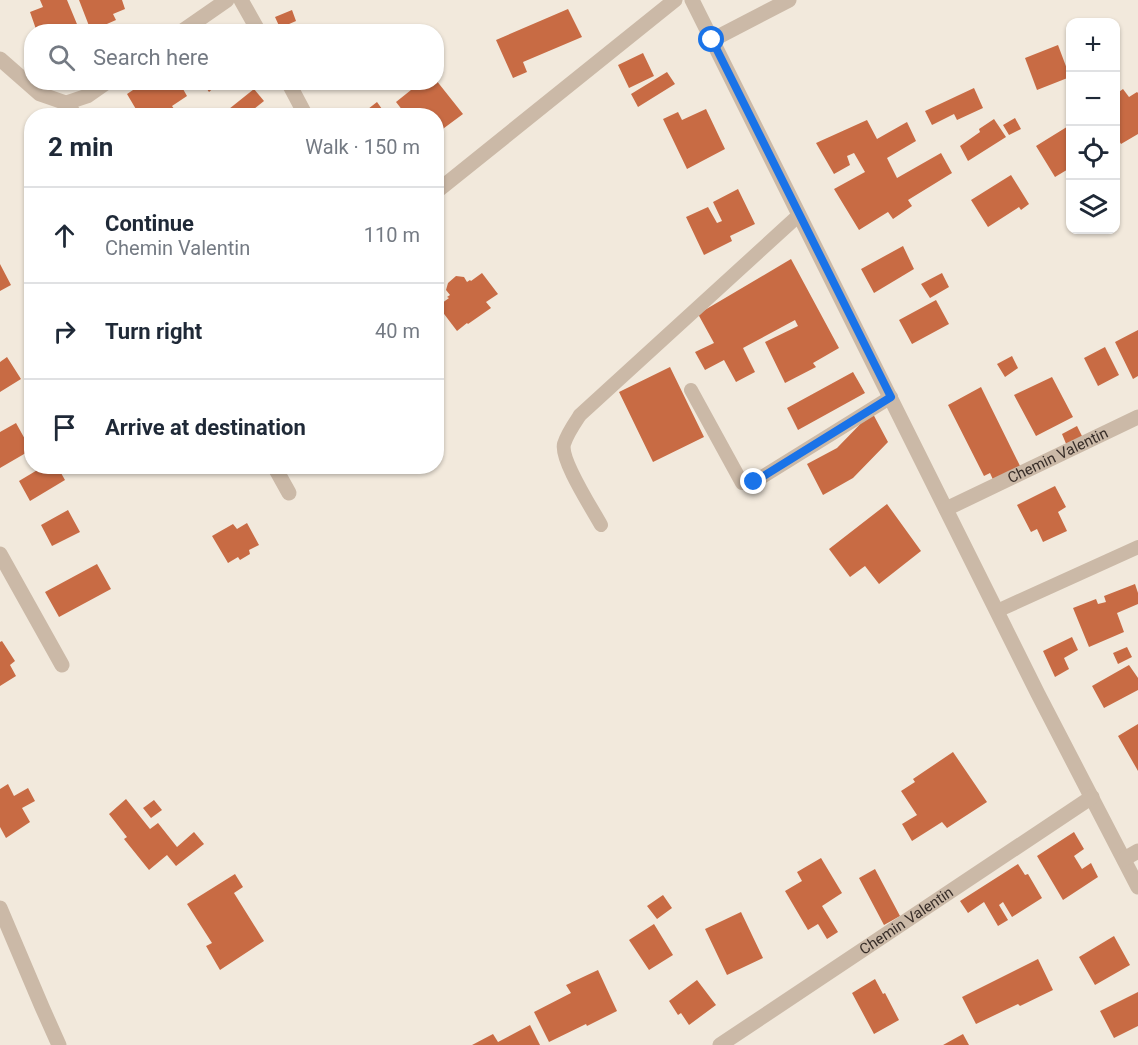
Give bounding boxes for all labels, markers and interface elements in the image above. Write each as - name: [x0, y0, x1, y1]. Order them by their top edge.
- map controls: [1066, 18, 1120, 234]
- button: +: [1066, 18, 1120, 72]
- search box: [24, 24, 444, 90]
- route start: [698, 26, 724, 52]
- icon: search: [45, 41, 78, 74]
- text: Search here: [93, 45, 209, 70]
- button: −: [1066, 72, 1120, 126]
- button: locate: [1066, 126, 1120, 180]
- text: 2 min: [48, 132, 113, 162]
- text: Walk · 150 m: [305, 135, 420, 159]
- button: layers: [1066, 180, 1120, 234]
- text: Continue: [105, 211, 194, 236]
- icon: ahead: [48, 219, 81, 252]
- text: 110 m: [364, 223, 420, 247]
- text: Chemin Valentin: [105, 236, 250, 260]
- icon: right: [48, 315, 81, 348]
- text: Turn right: [105, 319, 202, 344]
- text: 40 m: [375, 319, 420, 343]
- icon: arrive: [48, 411, 81, 444]
- text: Arrive at destination: [105, 415, 306, 440]
- street label: Chemin Valentin: [1005, 424, 1111, 487]
- route end: [740, 468, 766, 494]
- street label: Chemin Valentin: [856, 883, 957, 958]

